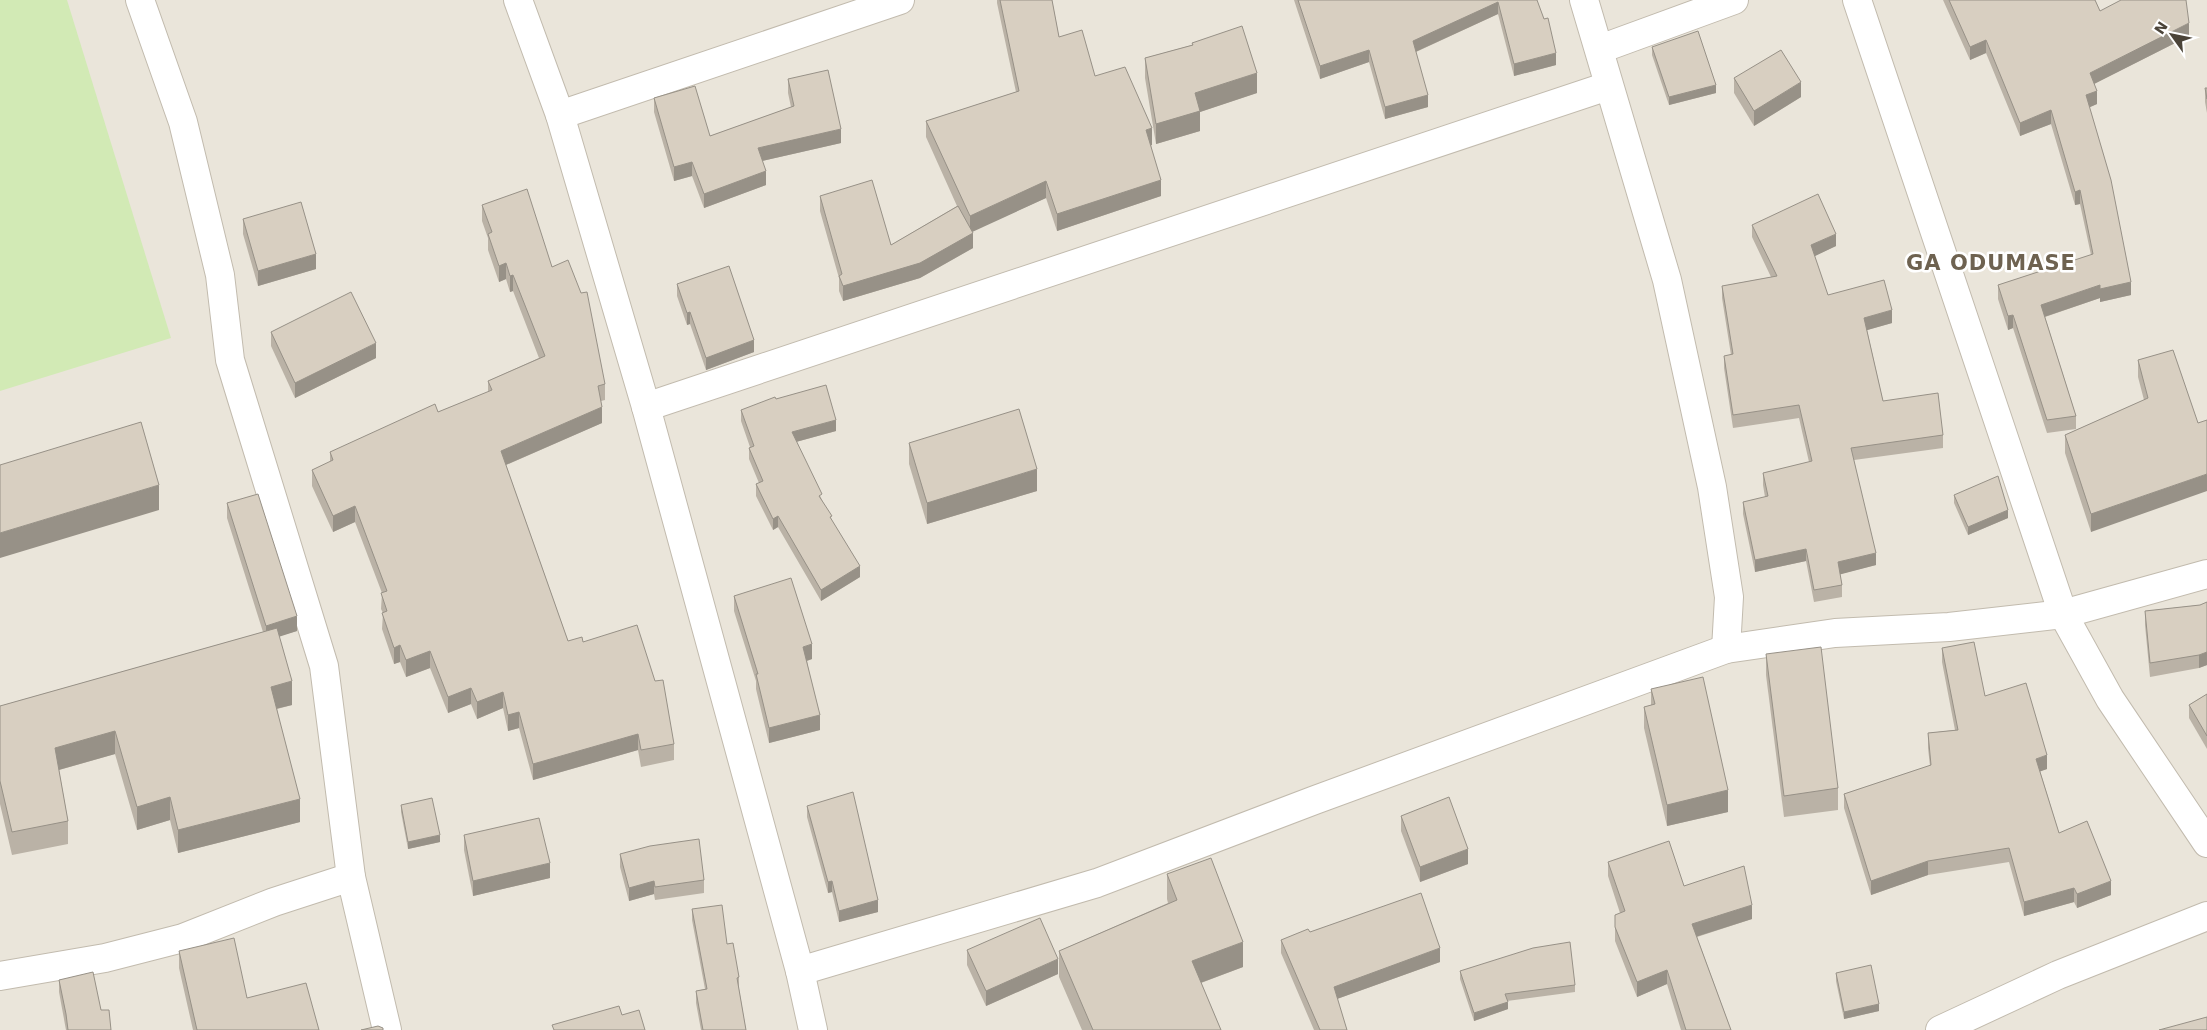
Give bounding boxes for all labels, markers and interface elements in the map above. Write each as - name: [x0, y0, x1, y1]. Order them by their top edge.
- north arrow: [2147, 10, 2197, 60]
- text: N: [2151, 19, 2171, 37]
- district label: GA ODUMASE: [1906, 251, 2076, 275]

